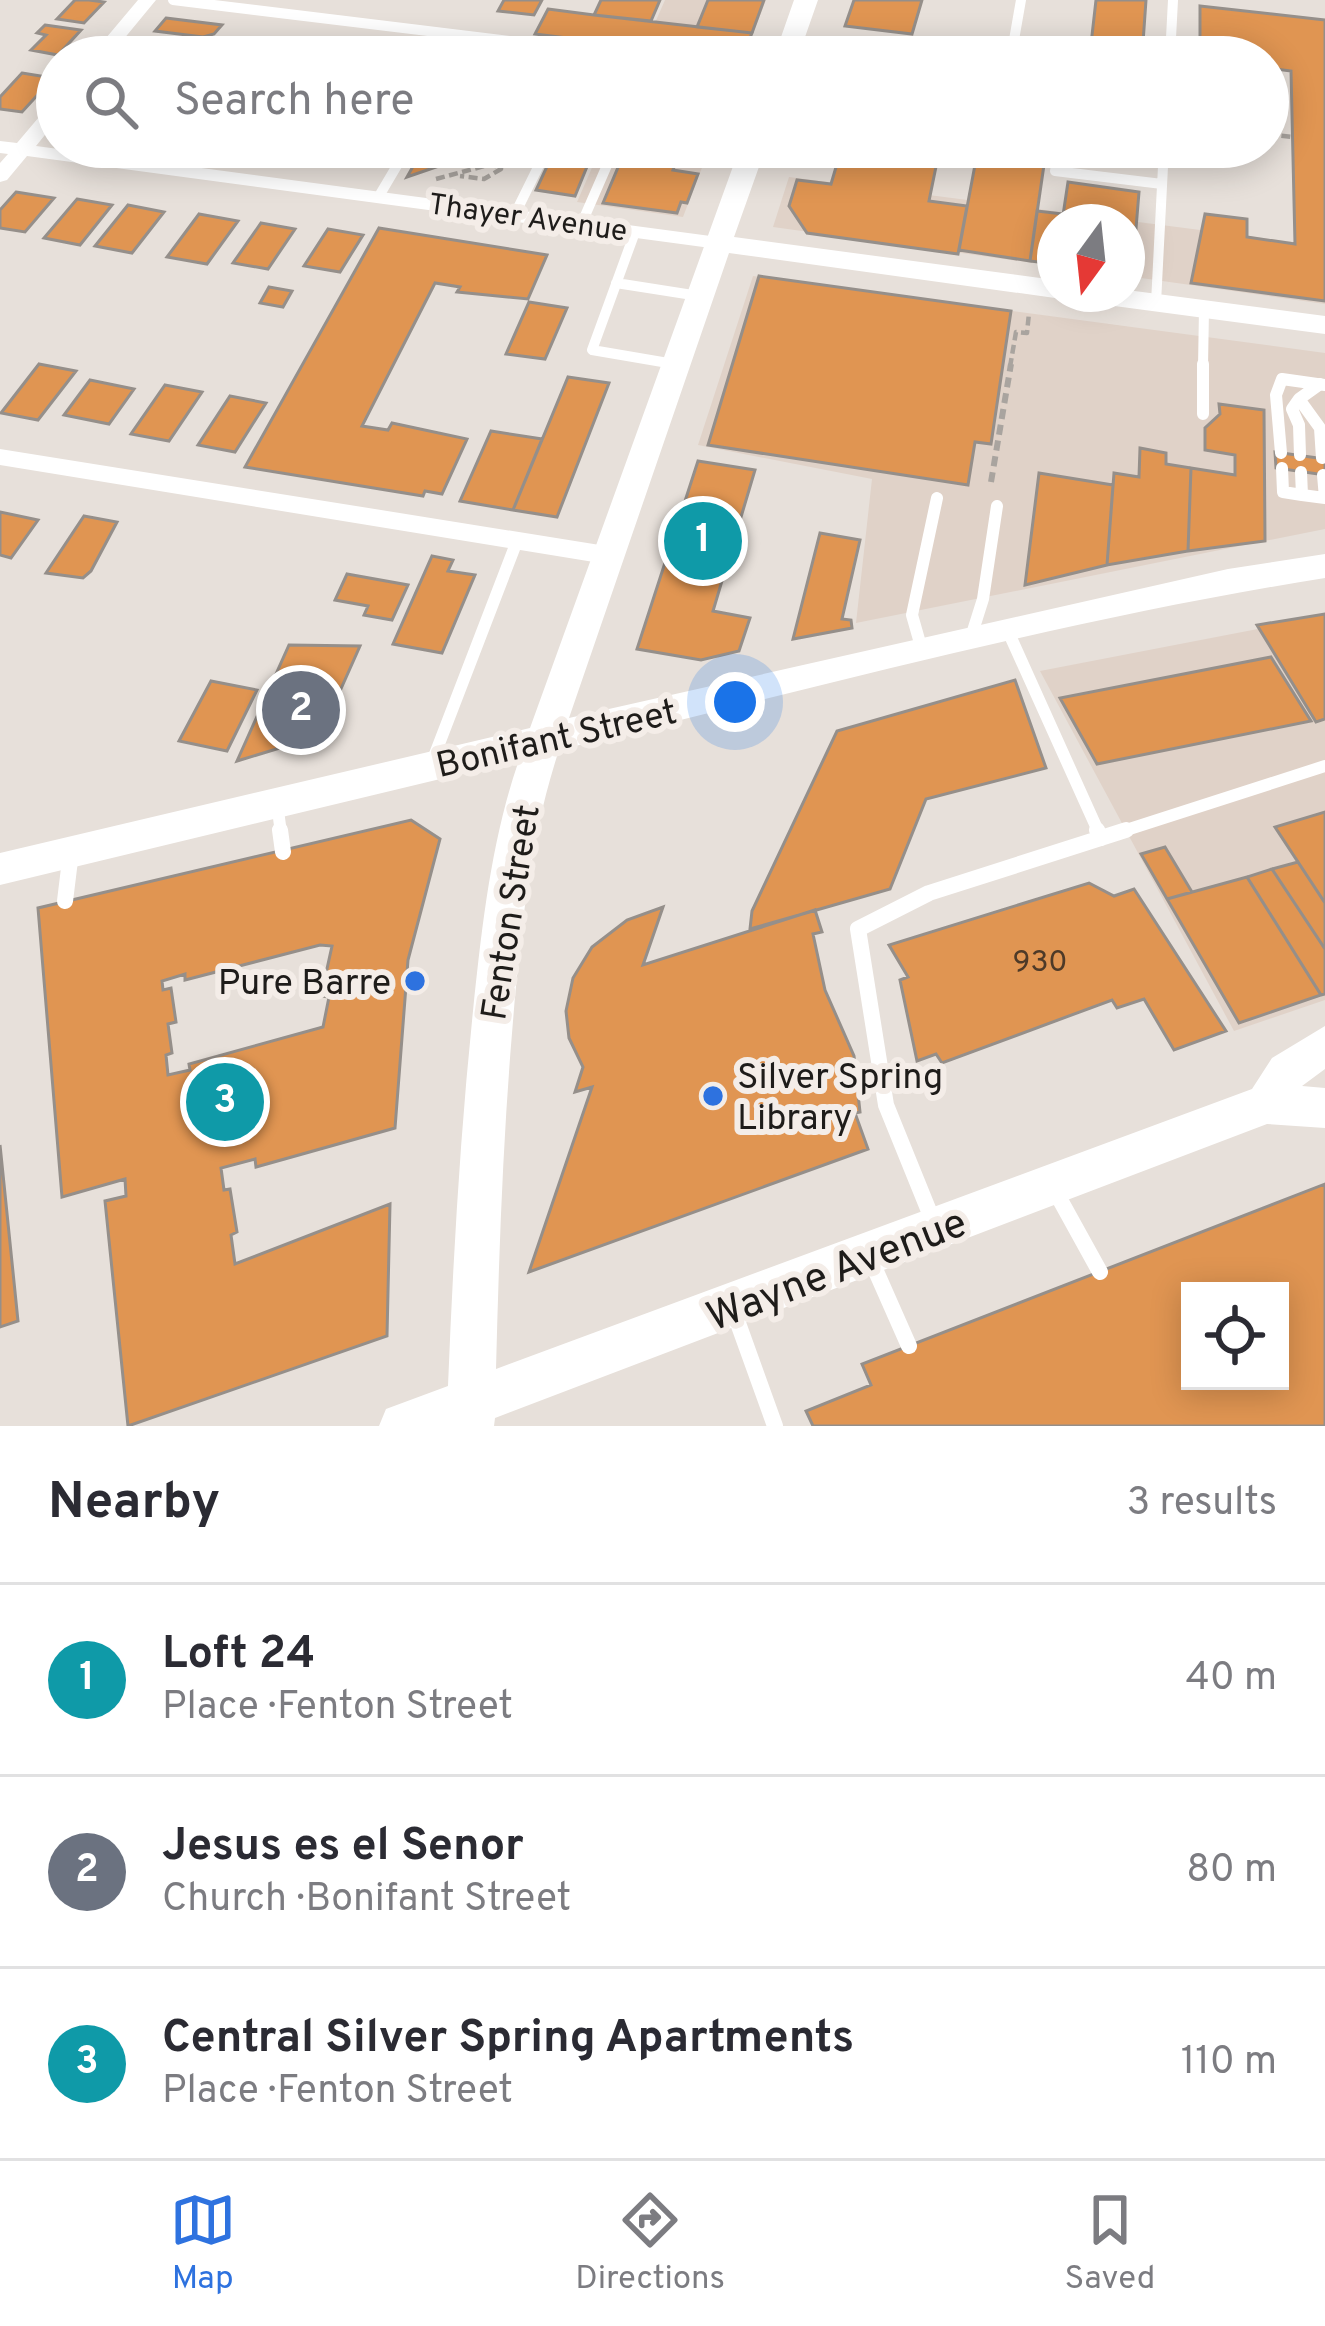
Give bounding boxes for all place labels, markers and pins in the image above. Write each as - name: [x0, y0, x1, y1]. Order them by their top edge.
- pin: 1: [664, 496, 742, 586]
- pin: 2: [262, 665, 340, 755]
- place label: Pure Barre: [218, 962, 391, 1008]
- marker: Pure Barre: [402, 968, 428, 994]
- place label: Silver Spring Library: [737, 1056, 943, 1143]
- pin: 3: [186, 1057, 264, 1147]
- marker: Silver Spring Library: [700, 1083, 726, 1109]

